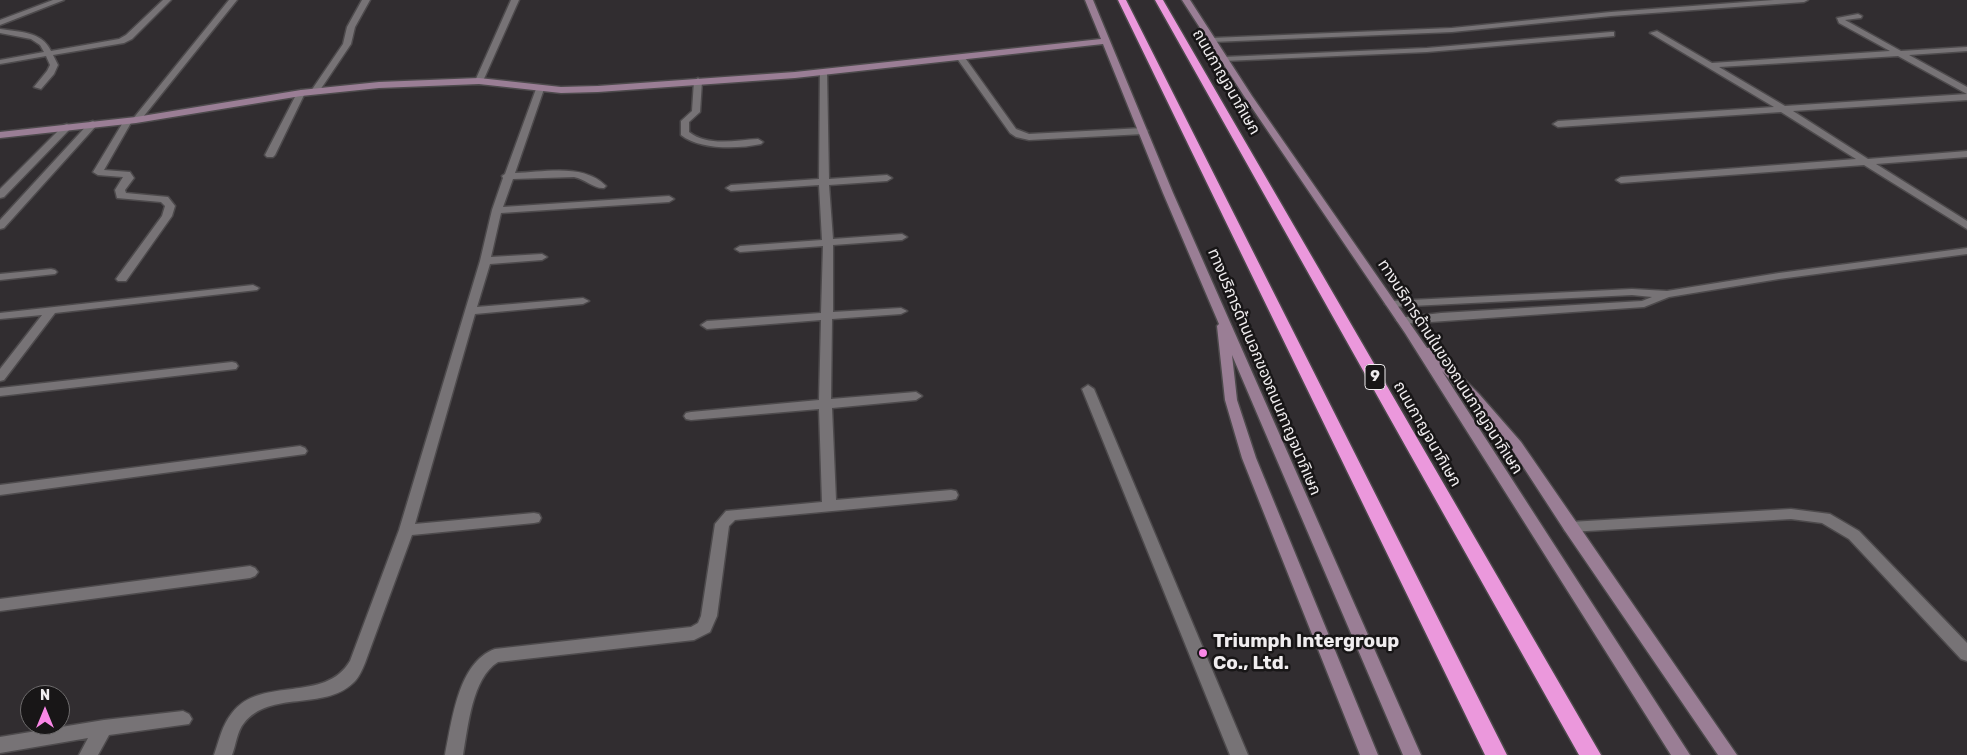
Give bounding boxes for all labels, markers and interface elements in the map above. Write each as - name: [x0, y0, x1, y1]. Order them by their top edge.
- street label: ถนนกาญจนาภิเษก: [1188, 26, 1264, 138]
- street label: ทางบริการด้านนอกของถนนกาญจนาภิเษก: [1203, 246, 1325, 498]
- street label: ทางบริการด้านในของถนนกาญจนาภิเษก: [1373, 256, 1527, 478]
- road number: 9: [1365, 364, 1385, 390]
- street label: ถนนกาญจนาภิเษก: [1389, 378, 1465, 490]
- place label: Triumph Intergroup Co., Ltd.: [1213, 631, 1399, 675]
- marker: Triumph Intergroup Co., Ltd.: [1197, 647, 1209, 659]
- north arrow: [20, 685, 70, 735]
- text: N: [40, 687, 50, 704]

